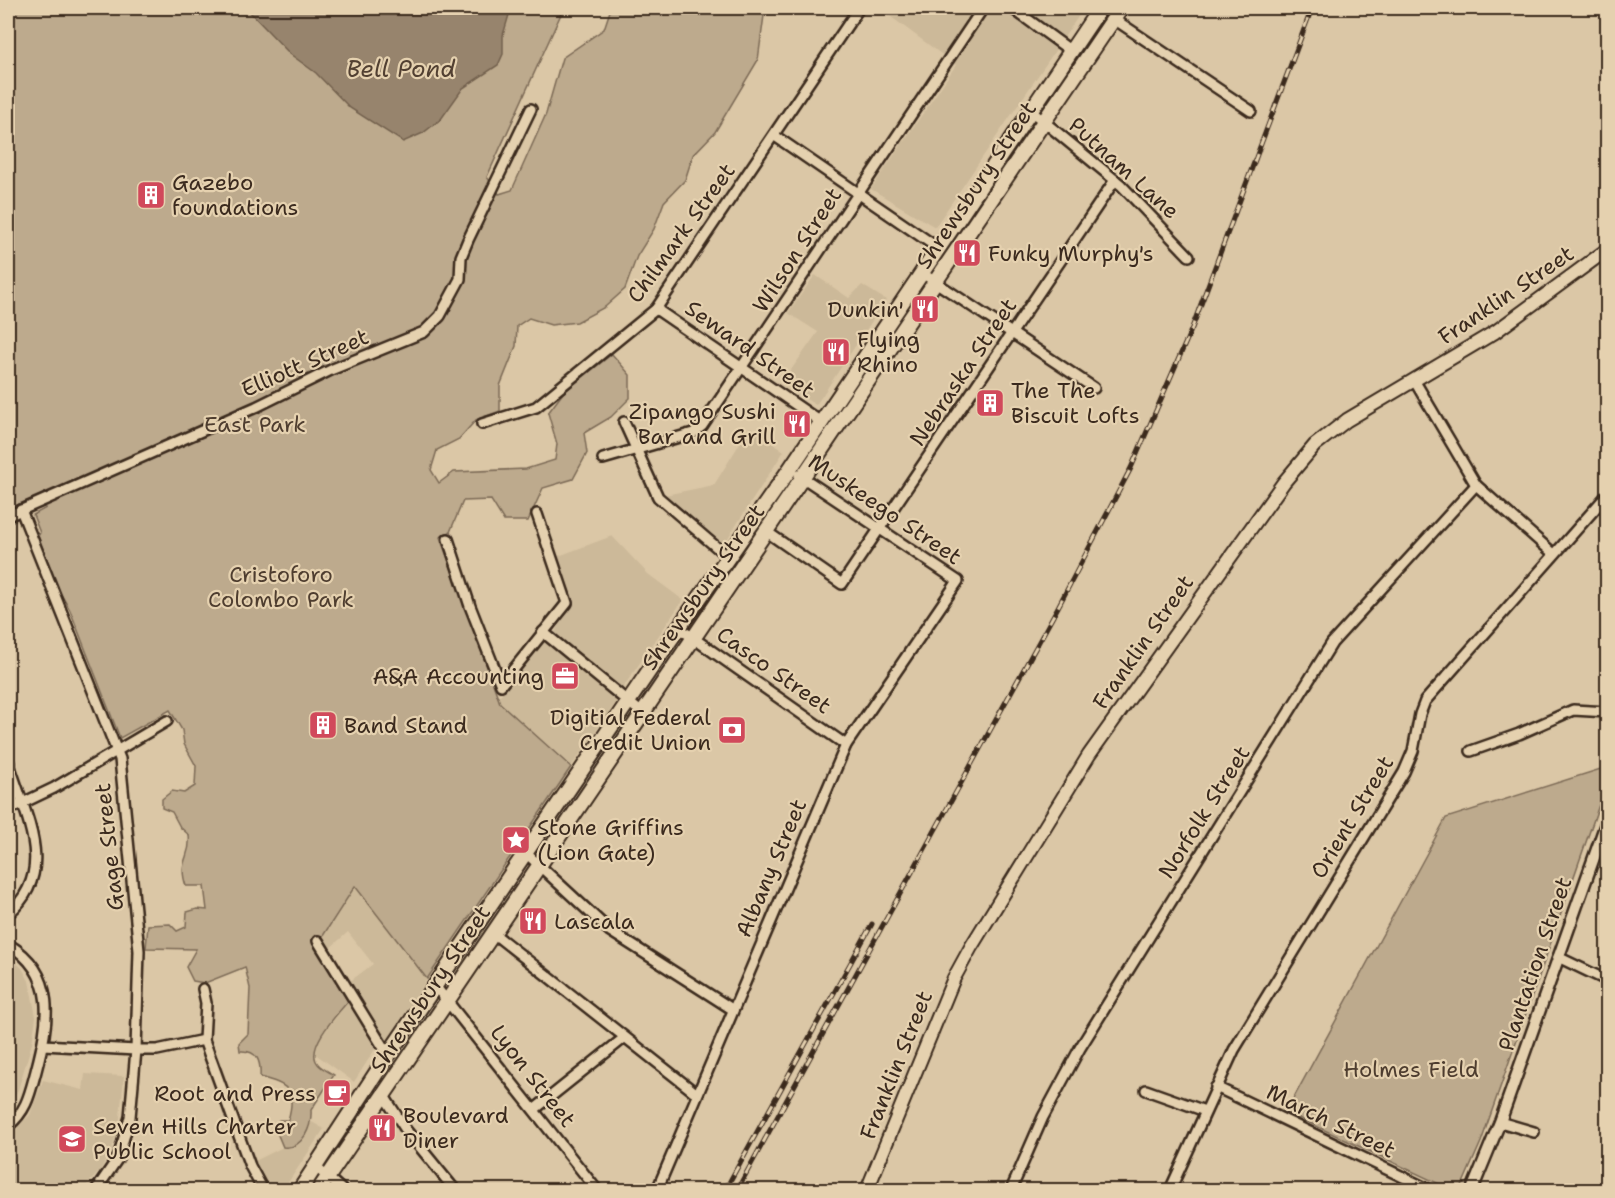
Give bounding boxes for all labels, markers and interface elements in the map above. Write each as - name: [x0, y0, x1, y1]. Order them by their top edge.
- water label: Bell Pond: [346, 53, 456, 85]
- street label: Shrewsbury Street: [909, 96, 1043, 274]
- street label: Putnam Lane: [1063, 111, 1185, 225]
- street label: Chilmark Street: [620, 157, 742, 309]
- place label: Gazebo foundations: [172, 168, 298, 222]
- building icon: Gazebo foundations: [135, 179, 167, 211]
- street label: Wilson Street: [746, 182, 848, 318]
- restaurant icon: Funky Murphy's: [951, 237, 983, 269]
- place label: Funky Murphy's: [988, 239, 1154, 268]
- street label: Franklin Street: [1433, 239, 1579, 351]
- street label: Nebraska Street: [903, 292, 1023, 452]
- restaurant icon: Dunkin': [909, 293, 941, 325]
- street label: Seward Street: [680, 294, 820, 404]
- place label: Dunkin': [827, 295, 904, 324]
- street label: Elliott Street: [237, 322, 373, 404]
- place label: Flying Rhino: [857, 325, 920, 379]
- restaurant icon: Flying Rhino: [820, 336, 852, 368]
- place label: The The Biscuit Lofts: [1011, 376, 1140, 430]
- building icon: The The Biscuit Lofts: [974, 387, 1006, 419]
- place label: Zipango Sushi Bar and Grill: [629, 397, 776, 451]
- restaurant icon: Zipango Sushi Bar and Grill: [781, 408, 813, 440]
- park label: East Park: [204, 410, 306, 439]
- street label: Muskeego Street: [803, 447, 967, 571]
- street label: Shrewsbury Street: [635, 498, 771, 676]
- park label: Cristoforo Colombo Park: [208, 560, 354, 614]
- street label: Franklin Street: [1086, 569, 1200, 715]
- street label: Casco Street: [711, 620, 837, 720]
- office icon: A&A Accounting: [549, 660, 581, 692]
- place label: A&A Accounting: [373, 662, 544, 691]
- place label: Digitial Federal Credit Union: [550, 703, 711, 757]
- building icon: Band Stand: [307, 709, 339, 741]
- place label: Band Stand: [344, 711, 468, 740]
- bank icon: Digitial Federal Credit Union: [716, 714, 748, 746]
- street label: Norfolk Street: [1152, 740, 1256, 884]
- street label: Orient Street: [1304, 750, 1400, 884]
- street label: Gage Street: [88, 782, 130, 912]
- street label: Albany Street: [729, 795, 813, 941]
- place label: Stone Griffins (Lion Gate): [537, 813, 684, 867]
- place icon: Stone Griffins (Lion Gate): [500, 824, 532, 856]
- street label: Plantation Street: [1492, 873, 1578, 1055]
- street label: Shrewsbury Street: [363, 900, 497, 1078]
- restaurant icon: Lascala: [517, 905, 549, 937]
- place label: Lascala: [554, 907, 635, 936]
- street label: Franklin Street: [853, 986, 939, 1144]
- street label: Lyon Street: [484, 1019, 582, 1133]
- park label: Holmes Field: [1343, 1055, 1479, 1084]
- cafe icon: Root and Press: [321, 1077, 353, 1109]
- street label: March Street: [1262, 1077, 1400, 1165]
- place label: Root and Press: [154, 1079, 316, 1108]
- place label: Boulevard Diner: [403, 1101, 509, 1155]
- place label: Seven Hills Charter Public School: [93, 1112, 296, 1166]
- restaurant icon: Boulevard Diner: [366, 1112, 398, 1144]
- school or university icon: Seven Hills Charter Public School: [56, 1123, 88, 1155]

